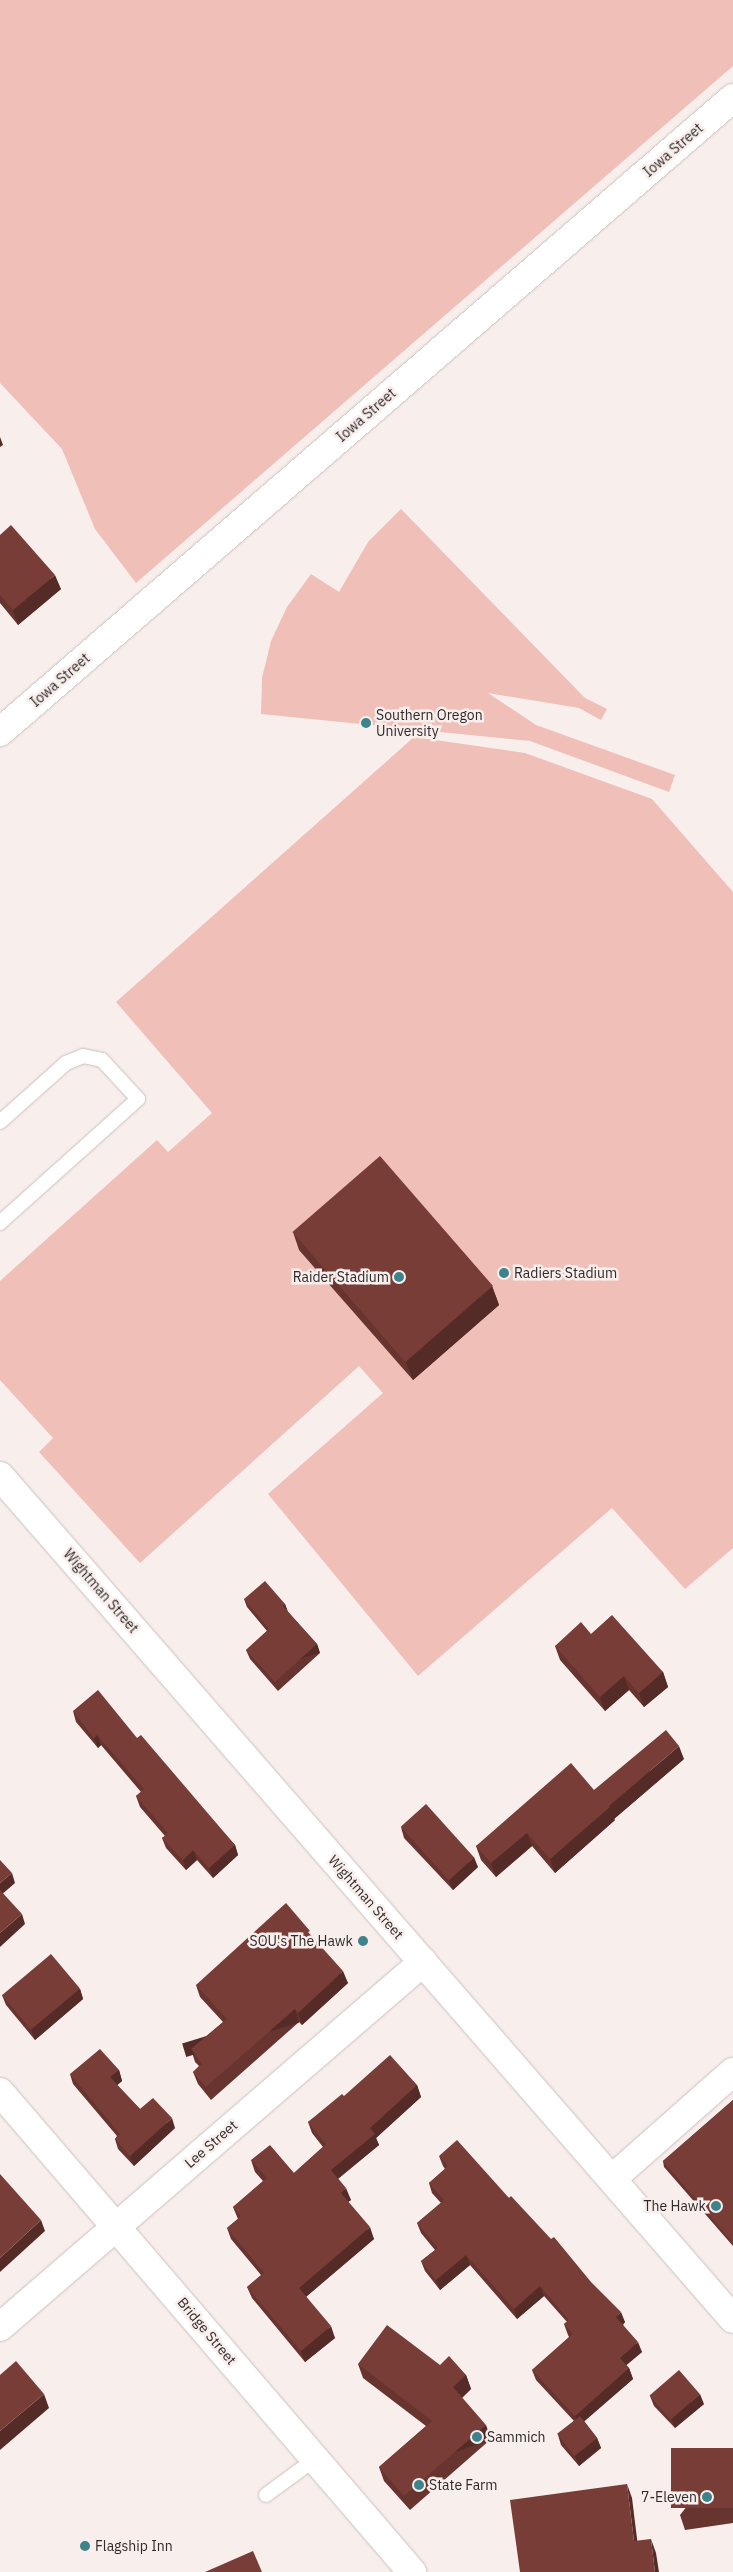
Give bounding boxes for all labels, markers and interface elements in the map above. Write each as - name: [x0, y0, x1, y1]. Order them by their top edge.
- street label: Iowa Street: [640, 120, 706, 180]
- street label: Iowa Street: [333, 385, 399, 445]
- street label: Iowa Street: [27, 650, 93, 710]
- place label: Southern Oregon University: [376, 707, 483, 740]
- marker: Southern Oregon University: [360, 717, 372, 729]
- place label: Radiers Stadium: [514, 1265, 617, 1281]
- marker: Radiers Stadium: [498, 1267, 510, 1279]
- place label: Raider Stadium: [293, 1269, 389, 1285]
- marker: Raider Stadium: [393, 1271, 405, 1283]
- street label: Wightman Street: [60, 1546, 142, 1636]
- street label: Wightman Street: [325, 1852, 407, 1942]
- place label: SOU's The Hawk: [250, 1933, 353, 1949]
- marker: SOU's The Hawk: [357, 1935, 369, 1947]
- street label: Lee Street: [181, 2117, 241, 2171]
- place label: The Hawk: [644, 2198, 706, 2214]
- marker: The Hawk: [710, 2200, 722, 2212]
- street label: Bridge Street: [174, 2294, 240, 2368]
- place label: Sammich: [487, 2429, 546, 2445]
- marker: Sammich: [471, 2431, 483, 2443]
- place label: State Farm: [429, 2477, 497, 2493]
- marker: State Farm: [413, 2479, 425, 2491]
- place label: 7-Eleven: [641, 2489, 697, 2505]
- marker: 7-Eleven: [701, 2491, 713, 2503]
- place label: Flagship Inn: [95, 2538, 173, 2554]
- marker: Flagship Inn: [79, 2540, 91, 2552]

